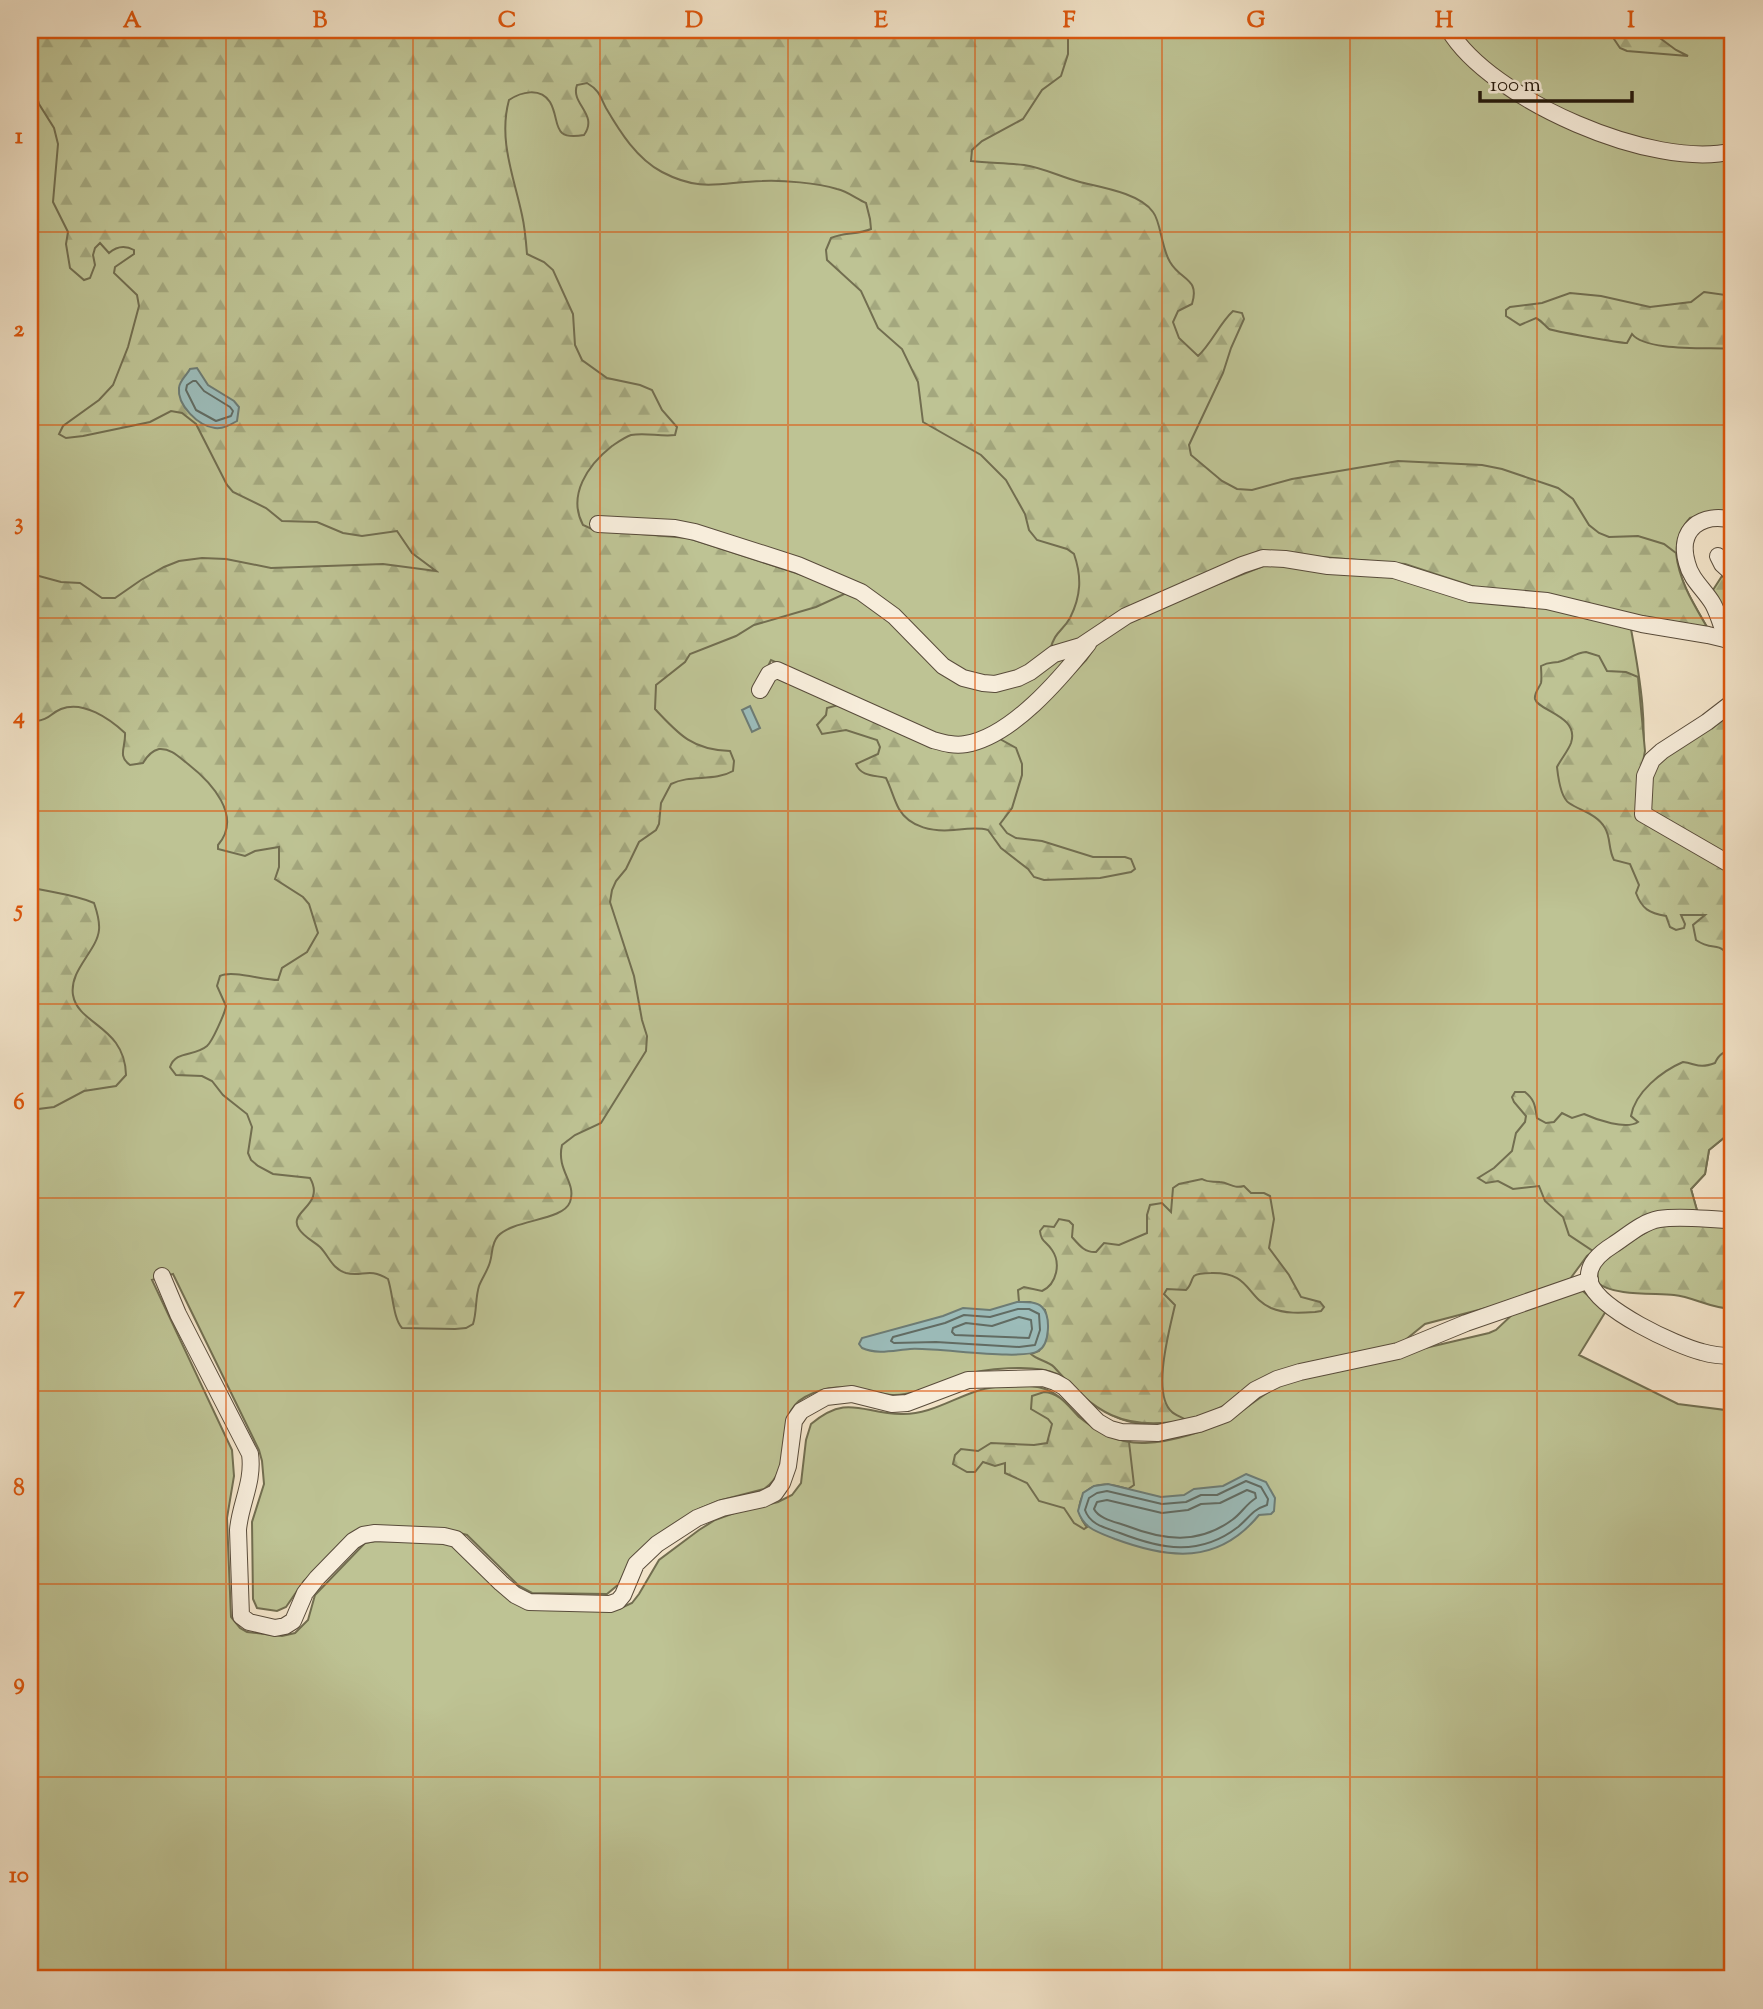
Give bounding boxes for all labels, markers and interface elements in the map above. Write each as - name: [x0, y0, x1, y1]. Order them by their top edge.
- text: A: [123, 5, 142, 38]
- text: B: [313, 5, 328, 38]
- text: C: [498, 5, 516, 38]
- text: D: [685, 5, 703, 38]
- text: E: [874, 5, 888, 38]
- text: F: [1063, 5, 1076, 38]
- text: G: [1247, 5, 1266, 38]
- text: H: [1435, 5, 1454, 38]
- text: I: [1627, 5, 1635, 38]
- scale bar: [1480, 60, 1632, 104]
- text: 100 m: [1490, 71, 1541, 101]
- text: 1: [15, 121, 23, 154]
- text: 2: [14, 314, 25, 347]
- text: 3: [14, 507, 24, 540]
- text: 4: [12, 701, 25, 734]
- text: 5: [13, 894, 23, 927]
- text: 6: [13, 1087, 25, 1120]
- text: 7: [13, 1280, 25, 1313]
- text: 8: [13, 1473, 25, 1506]
- text: 9: [13, 1667, 25, 1700]
- text: 10: [9, 1860, 29, 1893]

